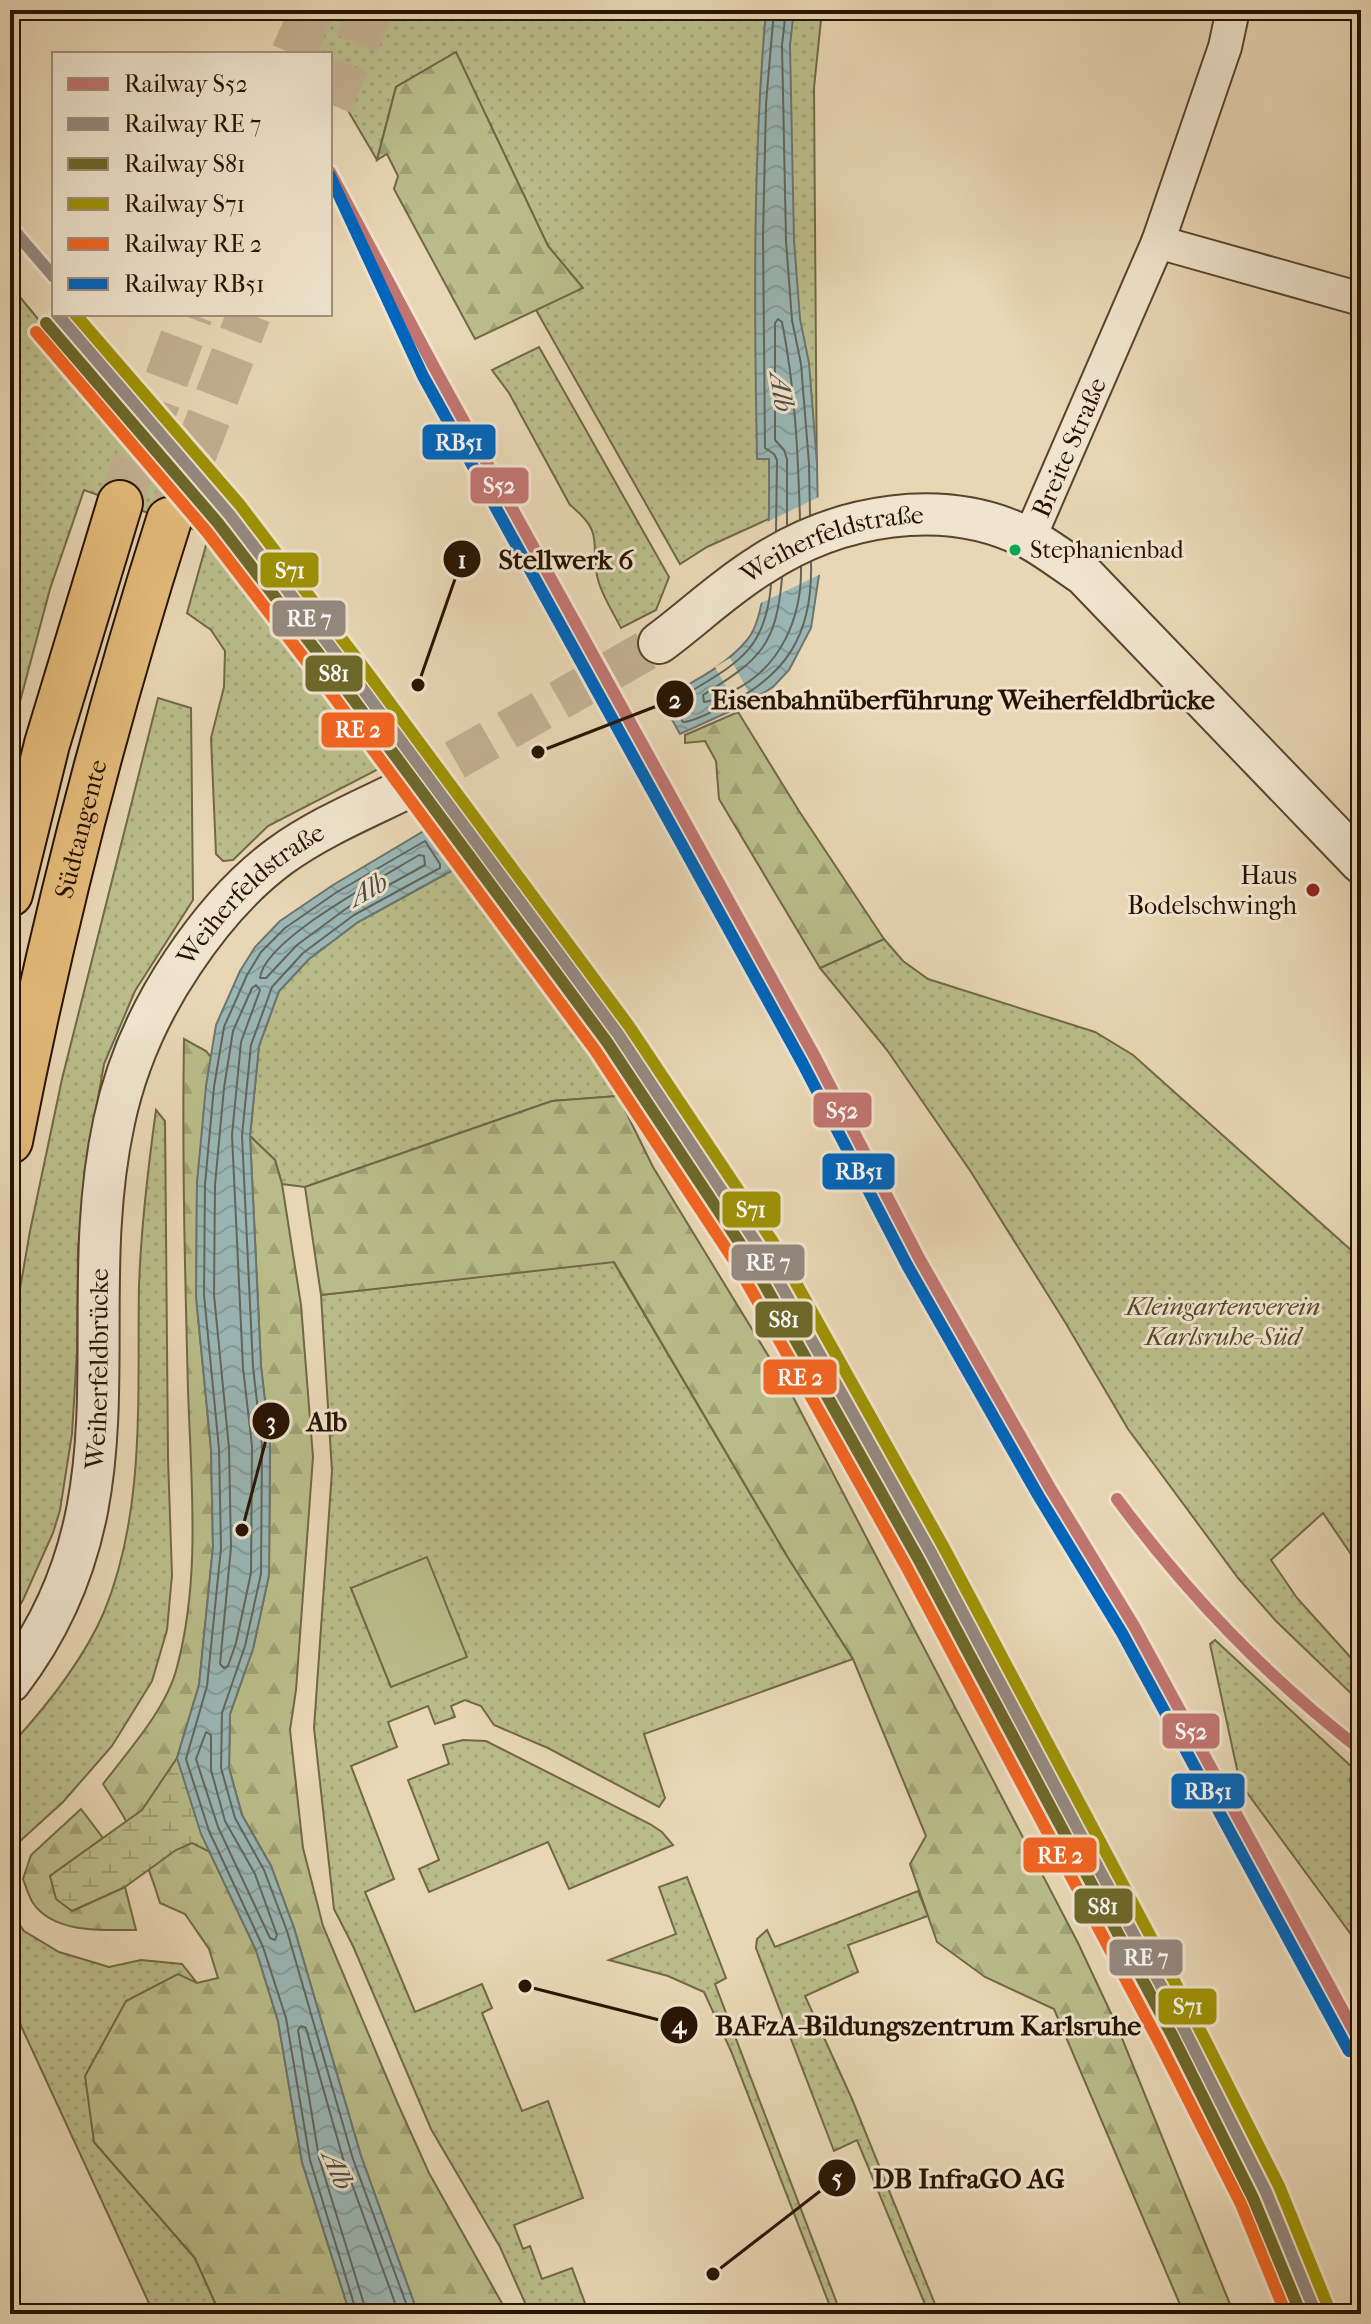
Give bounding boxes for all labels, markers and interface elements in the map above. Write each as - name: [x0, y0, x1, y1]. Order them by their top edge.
- legend: [52, 52, 332, 316]
- text: Railway S52: [124, 70, 248, 98]
- text: Railway RE 7: [124, 110, 261, 138]
- text: Railway S81: [124, 150, 246, 178]
- text: Railway S71: [124, 190, 245, 218]
- text: Railway RE 2: [124, 230, 262, 258]
- text: Railway RB51: [124, 270, 265, 298]
- water label: Alb: [763, 368, 801, 414]
- street label: Breite Straße: [1025, 373, 1113, 522]
- line badge: RB51: [421, 423, 497, 461]
- text: RB51: [435, 430, 483, 456]
- line badge: S52: [469, 466, 530, 505]
- text: S52: [483, 473, 515, 499]
- street label: Weiherfeldstraße: [734, 499, 924, 590]
- callout: Stellwerk 6: [442, 533, 649, 585]
- place label: Stephanienbad: [1030, 536, 1184, 564]
- marker: Stephanienbad: [1007, 542, 1023, 558]
- text: Stellwerk 6: [499, 543, 634, 576]
- text: 1: [458, 546, 466, 574]
- line badge: S71: [259, 551, 320, 589]
- text: S71: [275, 558, 305, 584]
- line badge: RE 7: [271, 599, 347, 638]
- text: RE 7: [287, 606, 332, 632]
- line badge: S81: [304, 654, 364, 693]
- text: S81: [319, 661, 349, 687]
- callout: Eisenbahnüberführung Weiherfeldbrücke: [655, 673, 1231, 725]
- text: Eisenbahnüberführung Weiherfeldbrücke: [711, 683, 1215, 716]
- text: 2: [669, 686, 681, 714]
- line badge: RE 2: [320, 711, 396, 749]
- text: RE 2: [335, 717, 381, 743]
- street label: Südtangente: [48, 756, 113, 902]
- street label: Weiherfeldstraße: [169, 816, 330, 972]
- place label: Haus Bodelschwingh: [1127, 860, 1297, 921]
- water label: Alb: [340, 865, 393, 914]
- marker: Haus Bodelschwingh: [1304, 881, 1322, 899]
- line badge: S52: [812, 1091, 873, 1129]
- text: S52: [826, 1098, 858, 1124]
- line badge: RB51: [821, 1152, 896, 1191]
- text: RB51: [835, 1159, 883, 1185]
- line badge: S71: [721, 1190, 782, 1229]
- text: S71: [736, 1197, 766, 1223]
- line badge: RE 7: [730, 1243, 806, 1282]
- text: RE 7: [746, 1250, 791, 1276]
- street label: Weiherfeldbrücke: [78, 1268, 115, 1472]
- park label: Kleingartenverein Karlsruhe-Süd: [1124, 1291, 1320, 1352]
- line badge: S81: [754, 1300, 814, 1339]
- text: S81: [769, 1307, 799, 1333]
- line badge: RE 2: [762, 1358, 838, 1396]
- text: RE 2: [777, 1365, 823, 1391]
- callout: Alb: [251, 1395, 363, 1447]
- text: Alb: [305, 1405, 348, 1438]
- text: 3: [266, 1408, 276, 1436]
- line badge: S52: [1161, 1712, 1221, 1750]
- text: S52: [1175, 1719, 1207, 1745]
- line badge: RB51: [1170, 1772, 1246, 1810]
- text: RB51: [1184, 1779, 1232, 1805]
- line badge: RE 2: [1022, 1836, 1098, 1874]
- text: RE 2: [1037, 1843, 1083, 1869]
- line badge: S81: [1073, 1887, 1134, 1925]
- text: S81: [1088, 1894, 1118, 1920]
- line badge: RE 7: [1108, 1938, 1184, 1977]
- text: RE 7: [1124, 1945, 1169, 1971]
- line badge: S71: [1157, 1987, 1218, 2026]
- text: S71: [1173, 1994, 1203, 2020]
- callout: BAFzA-Bildungszentrum Karlsruhe: [659, 1999, 1157, 2051]
- text: BAFzA-Bildungszentrum Karlsruhe: [715, 2009, 1141, 2042]
- text: 4: [671, 2011, 688, 2040]
- water label: Alb: [314, 2143, 361, 2194]
- callout: DB InfraGO AG: [817, 2152, 1081, 2204]
- text: DB InfraGO AG: [873, 2162, 1065, 2195]
- text: 5: [832, 2164, 842, 2192]

